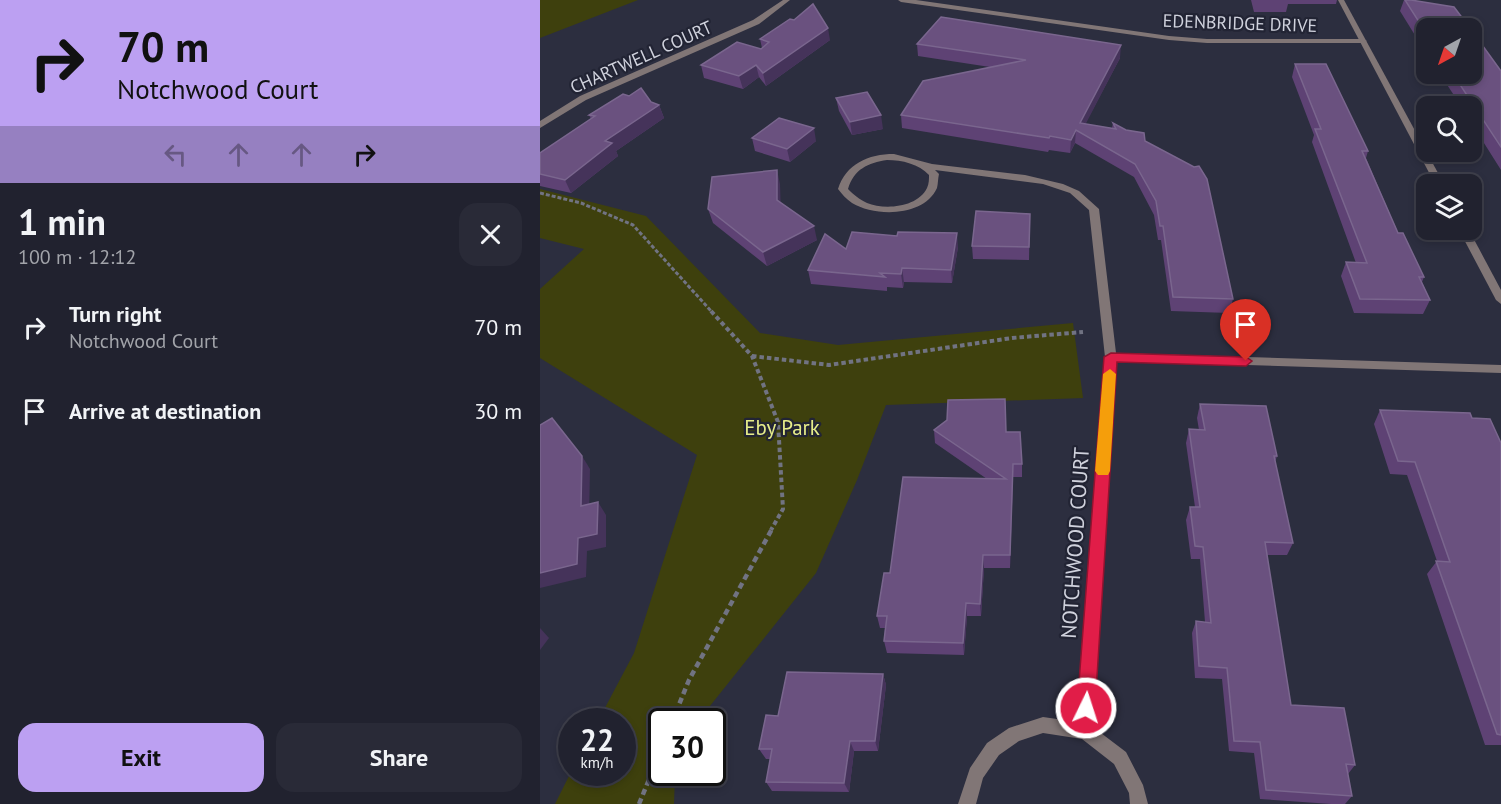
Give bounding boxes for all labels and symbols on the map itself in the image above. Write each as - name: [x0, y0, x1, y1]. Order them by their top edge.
- street label: EDENBRIDGE DRIVE: [1162, 9, 1318, 37]
- street label: CHARTWELL COURT: [566, 15, 716, 99]
- north arrow: [1416, 18, 1482, 84]
- pin: [1220, 299, 1271, 361]
- park label: Eby Park: [744, 414, 820, 441]
- street label: NOTCHWOOD COURT: [1055, 446, 1095, 640]
- position arrow: [1054, 676, 1118, 740]
- speed limit sign: 30: [648, 708, 726, 786]

